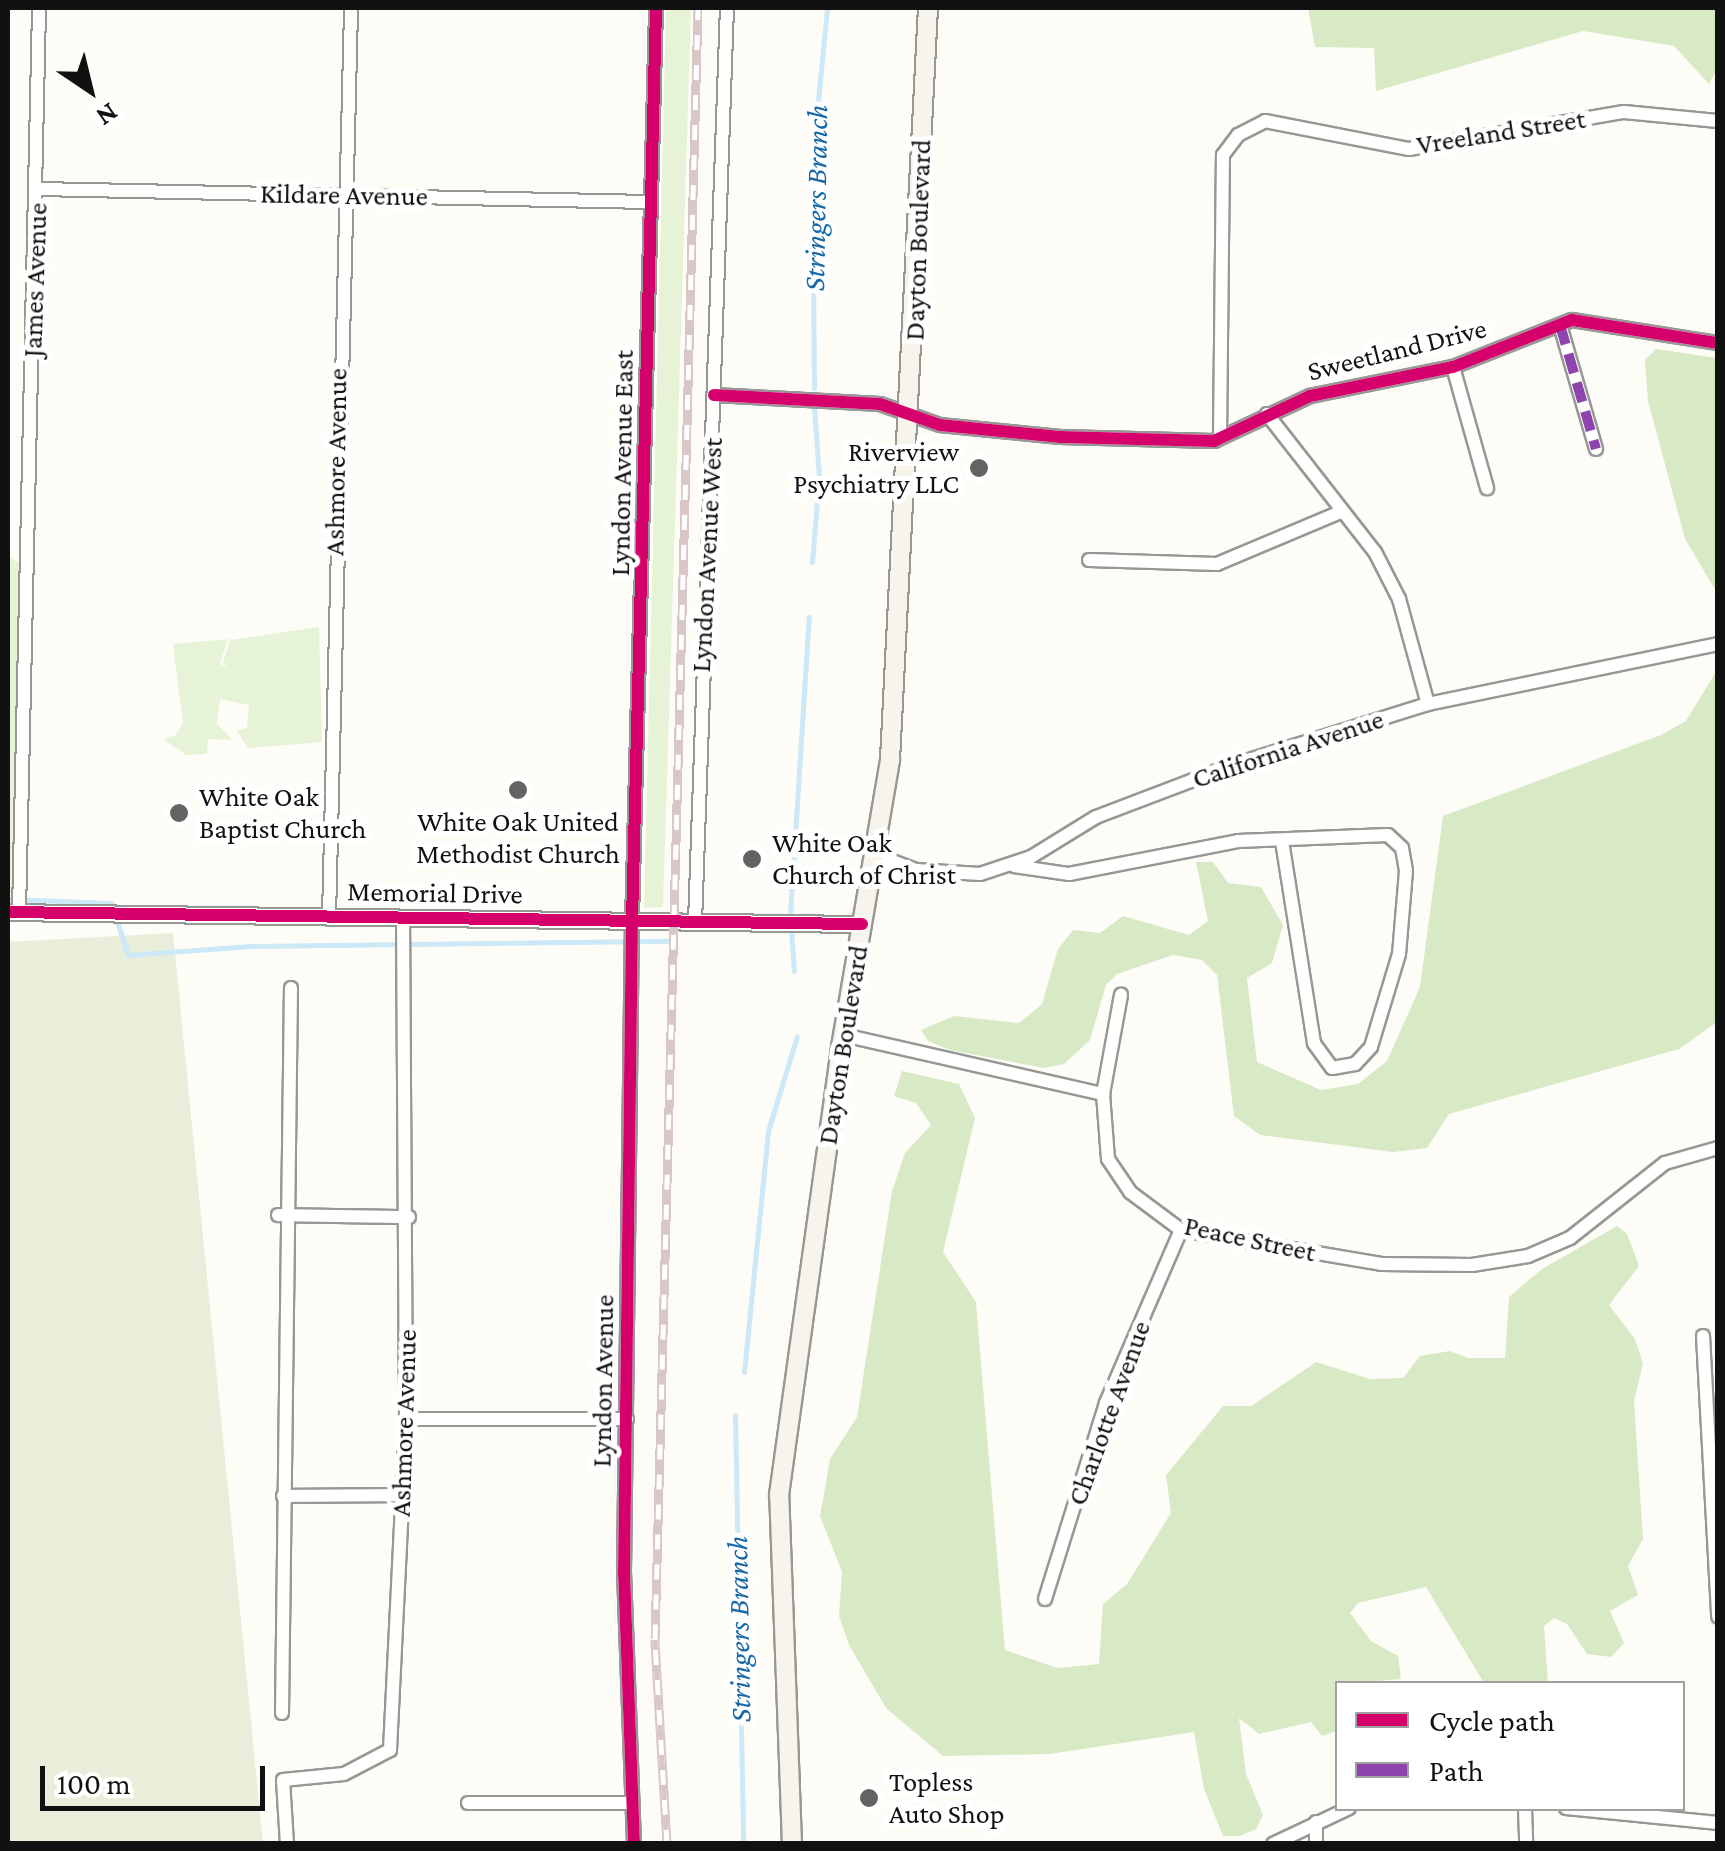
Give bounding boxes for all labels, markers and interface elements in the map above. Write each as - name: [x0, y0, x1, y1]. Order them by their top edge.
- north arrow: [40, 40, 140, 140]
- text: N: [91, 97, 124, 133]
- street label: Vreeland Street: [1414, 102, 1588, 162]
- water label: Stringers Branch: [796, 104, 836, 292]
- street label: Dayton Boulevard: [898, 139, 938, 341]
- street label: Kildare Avenue: [260, 177, 428, 213]
- street label: James Avenue: [16, 202, 54, 358]
- street label: Sweetland Drive: [1304, 312, 1490, 388]
- street label: Lyndon Avenue East: [603, 350, 641, 576]
- street label: Ashmore Avenue: [318, 368, 354, 556]
- place label: Riverview Psychiatry LLC: [793, 435, 959, 501]
- street label: Lyndon Avenue West: [684, 437, 730, 673]
- marker: Riverview Psychiatry LLC: [968, 457, 990, 479]
- street label: California Avenue: [1188, 702, 1388, 796]
- marker: White Oak United Methodist Church: [507, 779, 529, 801]
- place label: White Oak Baptist Church: [199, 780, 366, 846]
- marker: White Oak Baptist Church: [168, 802, 190, 824]
- place label: White Oak United Methodist Church: [416, 805, 620, 871]
- place label: White Oak Church of Christ: [772, 826, 956, 892]
- marker: White Oak Church of Christ: [741, 848, 763, 870]
- street label: Memorial Drive: [347, 875, 523, 911]
- street label: Dayton Boulevard: [811, 943, 875, 1147]
- street label: Peace Street: [1181, 1209, 1319, 1269]
- street label: Lyndon Avenue: [585, 1294, 621, 1468]
- street label: Charlotte Avenue: [1060, 1316, 1158, 1510]
- street label: Ashmore Avenue: [384, 1329, 424, 1517]
- water label: Stringers Branch: [719, 1535, 759, 1723]
- legend: [1335, 1681, 1685, 1811]
- text: Cycle path: [1429, 1704, 1555, 1737]
- scale bar: [45, 1746, 270, 1808]
- text: Path: [1429, 1754, 1484, 1787]
- place label: Topless Auto Shop: [889, 1765, 1004, 1831]
- text: 100 m: [57, 1767, 131, 1800]
- marker: Topless Auto Shop: [858, 1787, 880, 1809]

